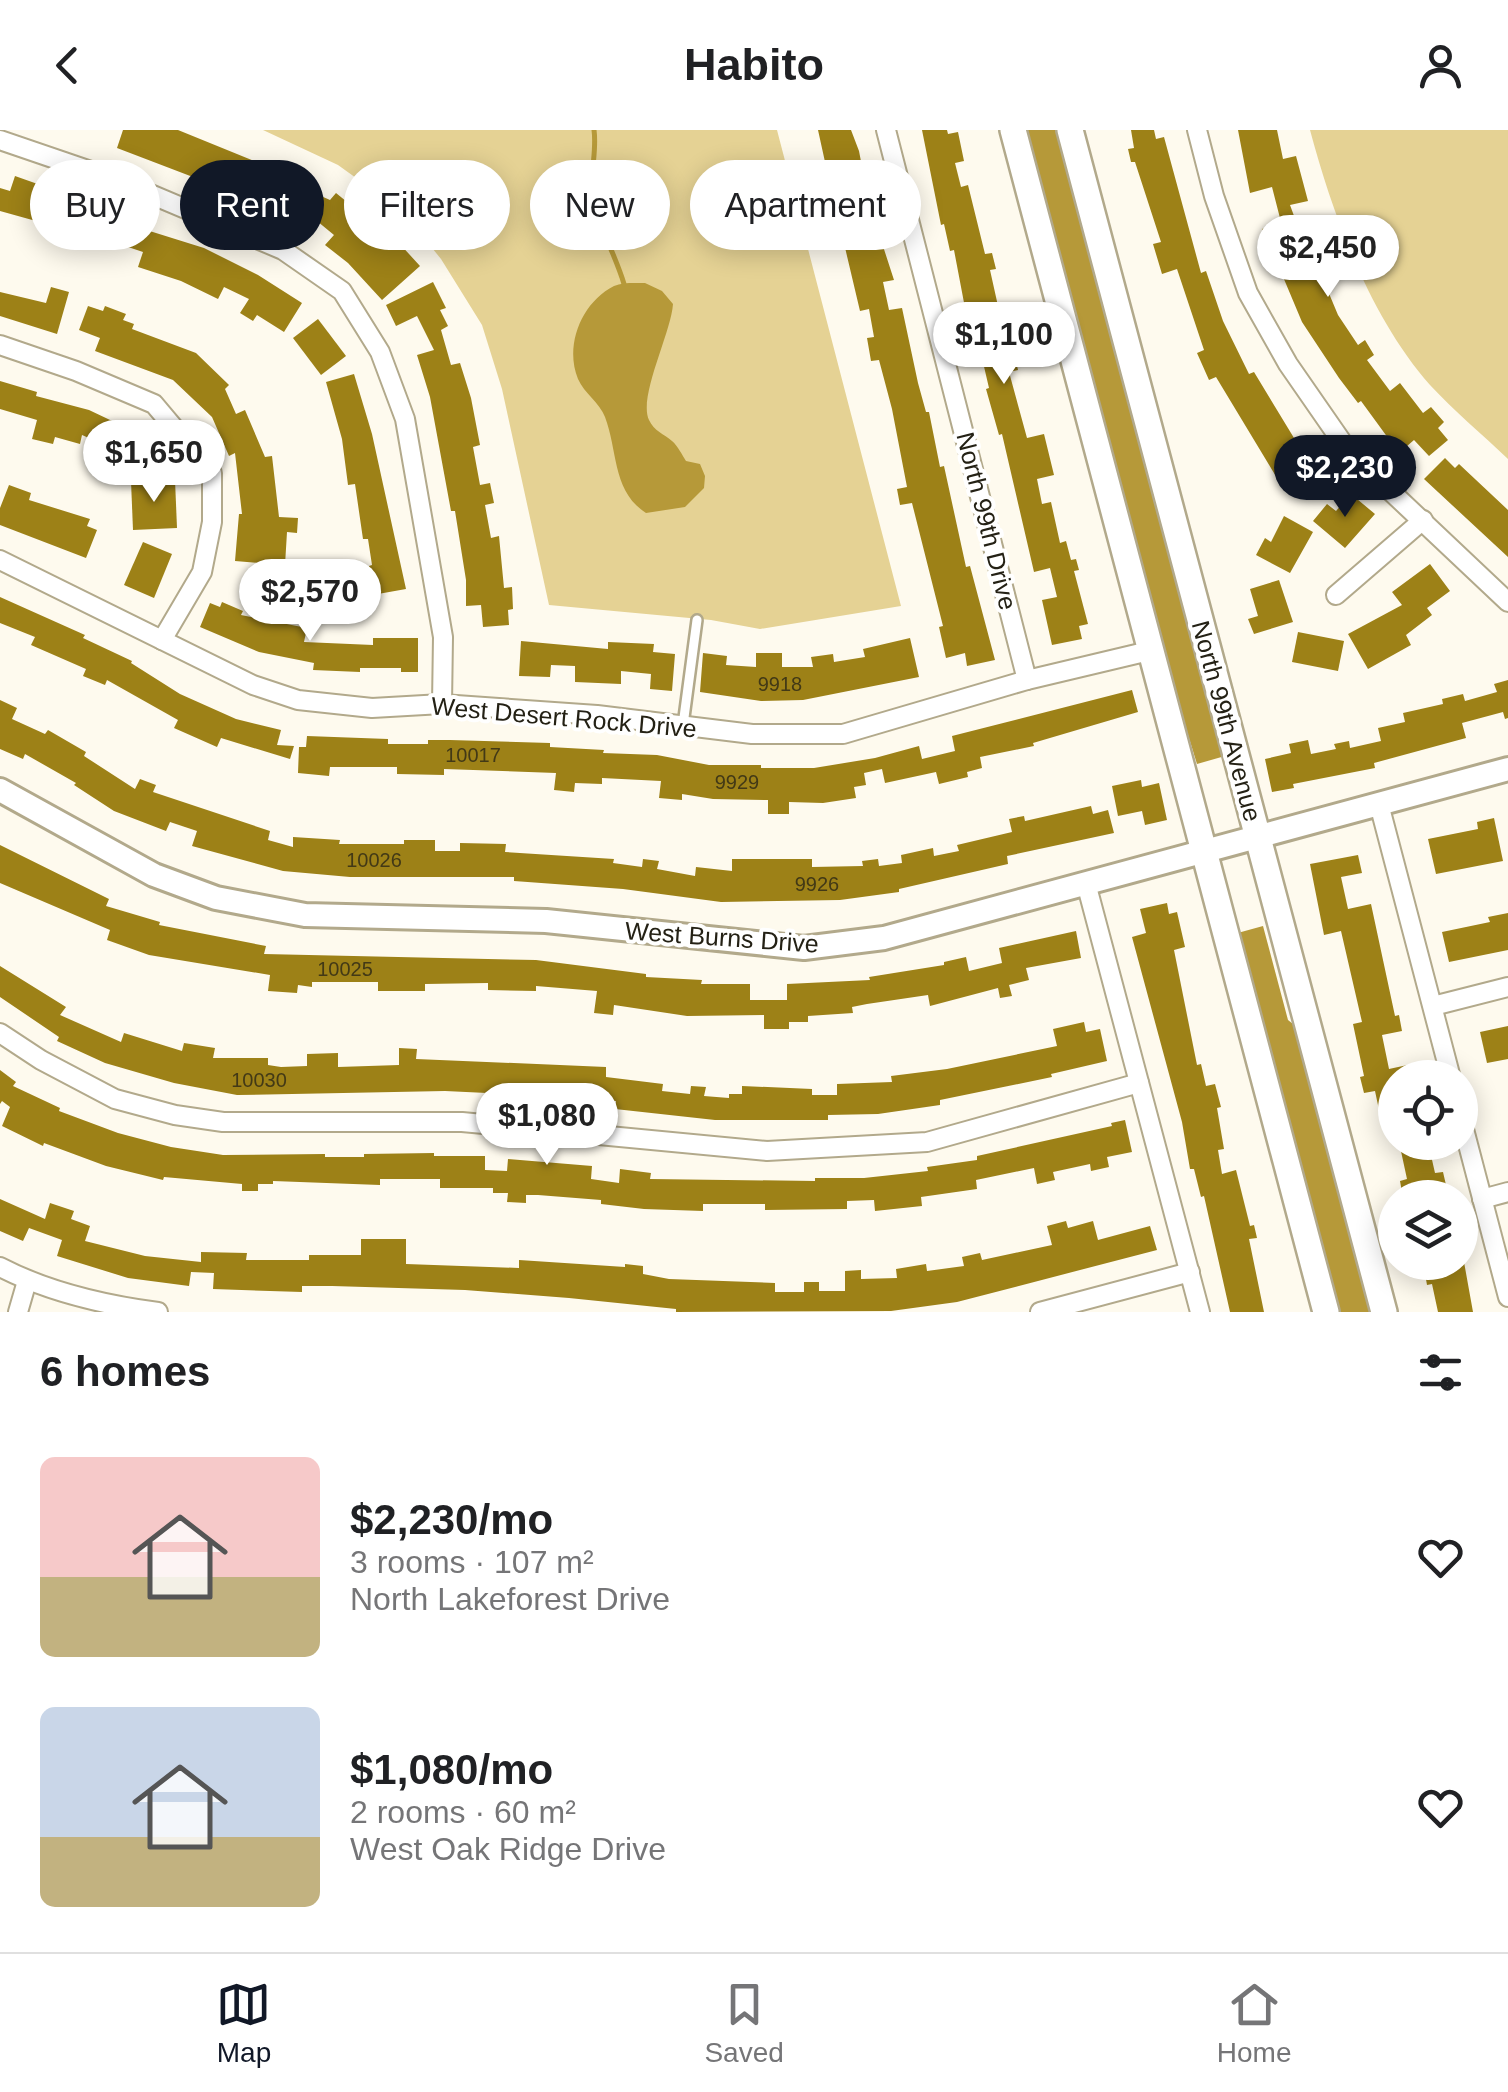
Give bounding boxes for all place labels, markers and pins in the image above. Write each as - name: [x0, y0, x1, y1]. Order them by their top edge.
- pin: $2,450: [1247, 215, 1409, 300]
- pin: $1,100: [923, 302, 1085, 387]
- pin: $1,650: [73, 420, 235, 505]
- pin: $2,230: [1264, 435, 1426, 520]
- pin: $2,570: [229, 559, 391, 644]
- pin: $1,080: [466, 1083, 628, 1168]

